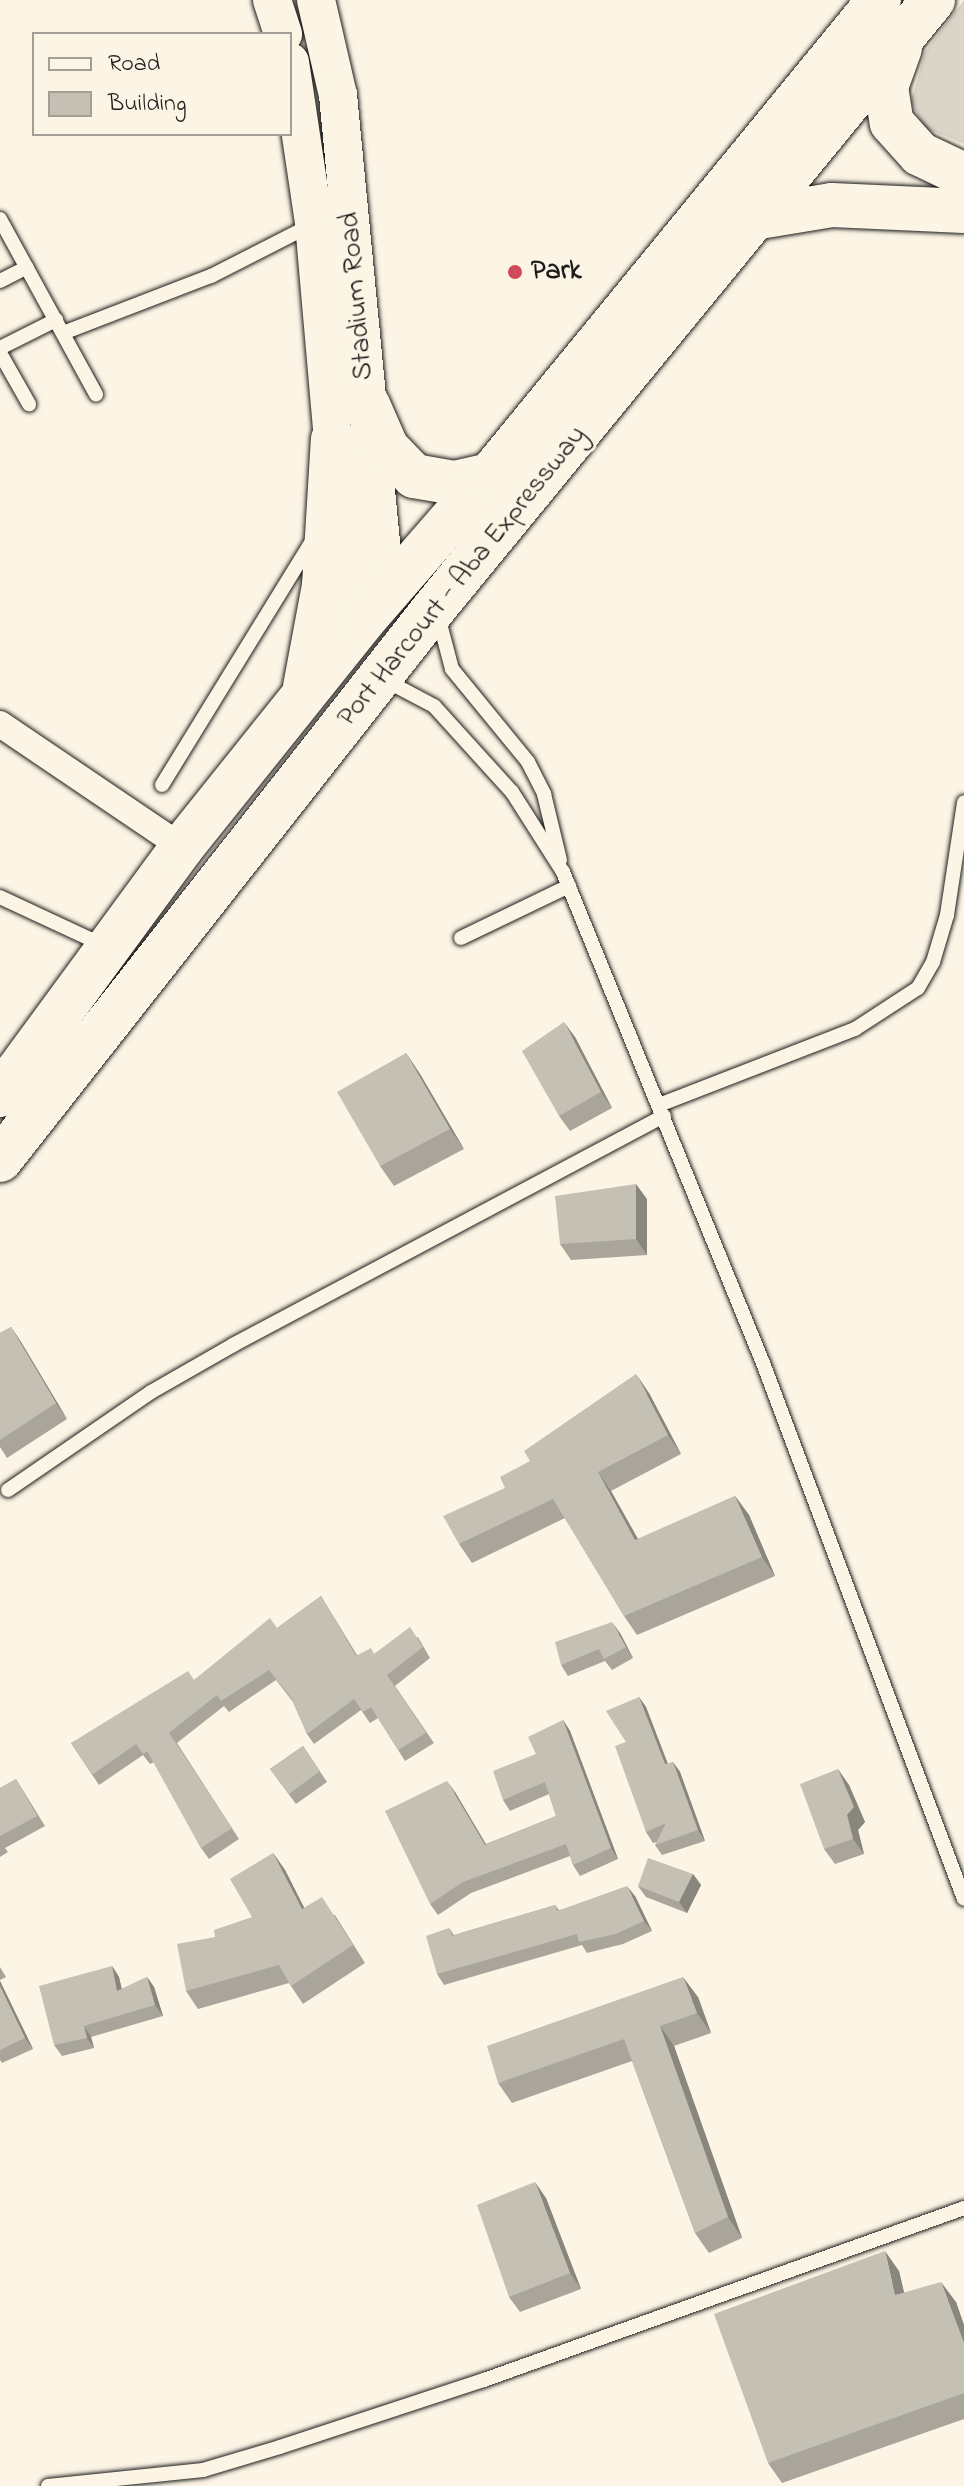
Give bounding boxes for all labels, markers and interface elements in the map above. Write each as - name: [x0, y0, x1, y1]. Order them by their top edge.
- legend: [32, 32, 292, 136]
- text: Road: [108, 47, 160, 82]
- text: Building: [108, 87, 187, 122]
- street label: Stadium Road: [334, 210, 382, 382]
- place label: Park: [531, 255, 582, 289]
- marker: Park: [506, 263, 524, 281]
- street label: Port Harcourt - Aba Expressway: [331, 420, 595, 734]

